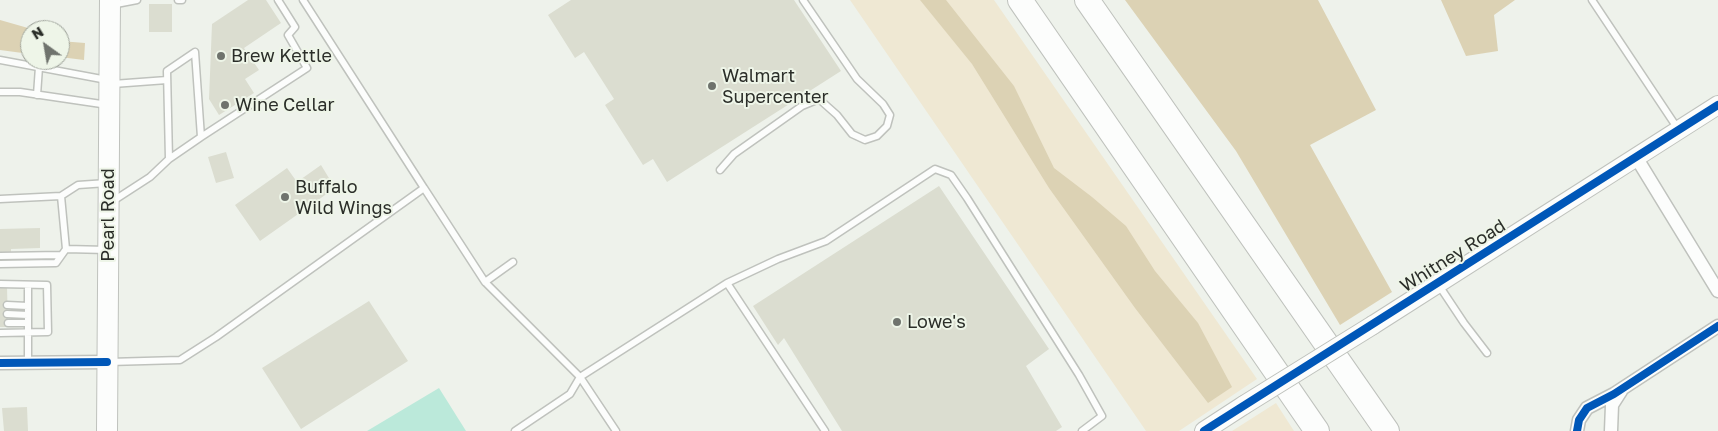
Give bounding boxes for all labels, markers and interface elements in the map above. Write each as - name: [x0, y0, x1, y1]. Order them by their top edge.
- north arrow: [20, 20, 70, 70]
- text: N: [28, 23, 46, 43]
- place label: Brew Kettle: [231, 45, 332, 67]
- marker: Brew Kettle: [215, 50, 227, 62]
- place label: Walmart Supercenter: [722, 65, 829, 108]
- marker: Walmart Supercenter: [706, 80, 718, 92]
- place label: Wine Cellar: [235, 94, 335, 116]
- marker: Wine Cellar: [219, 99, 231, 111]
- street label: Pearl Road: [97, 168, 119, 262]
- place label: Buffalo Wild Wings: [295, 176, 392, 218]
- marker: Buffalo Wild Wings: [279, 191, 291, 203]
- street label: Whitney Road: [1396, 215, 1510, 297]
- place label: Lowe's: [907, 311, 966, 333]
- marker: Lowe's: [891, 316, 903, 328]

